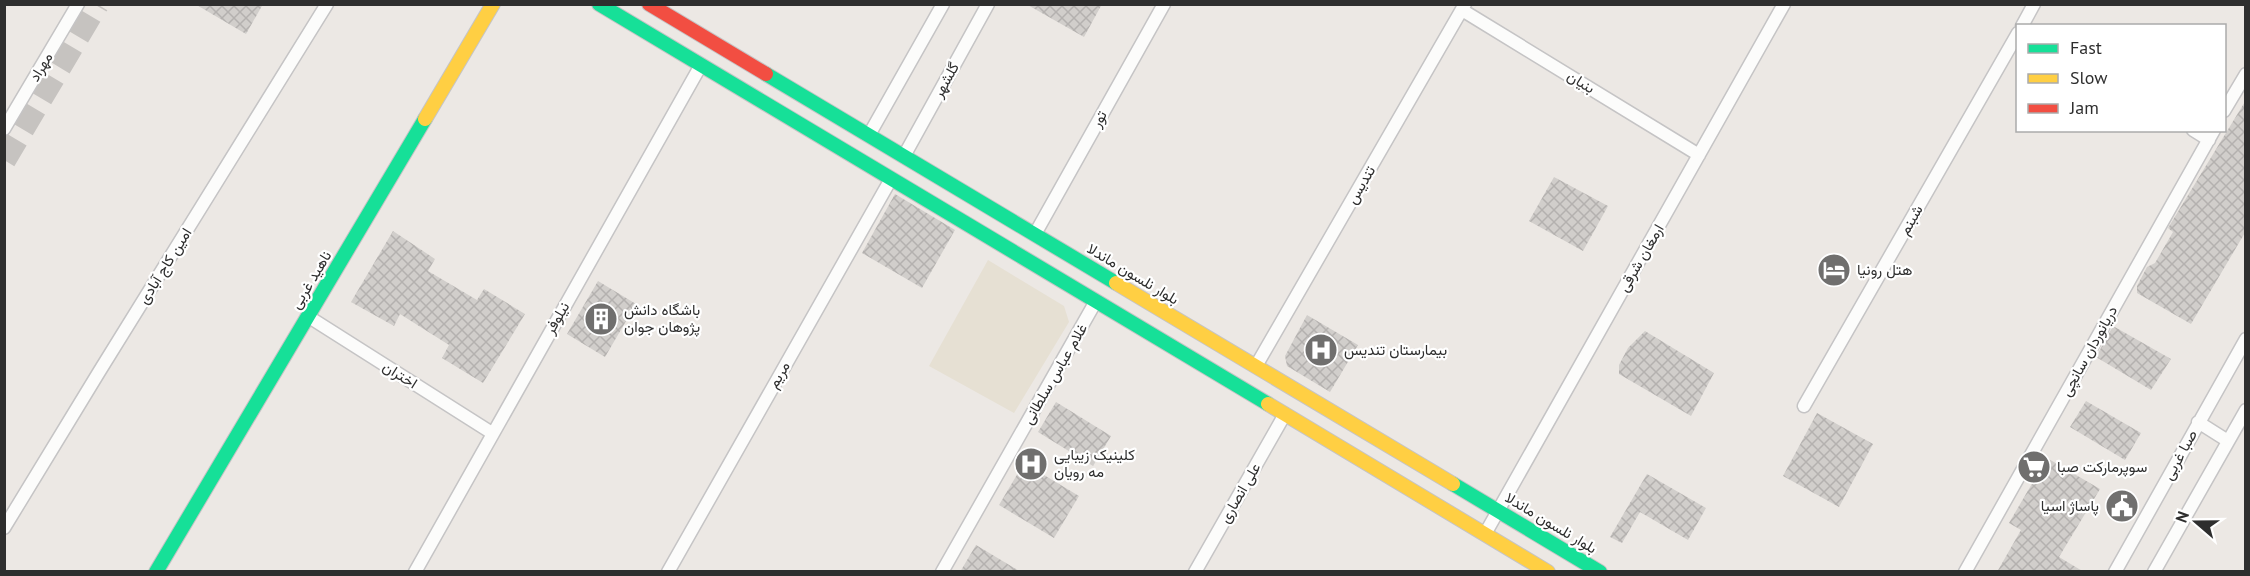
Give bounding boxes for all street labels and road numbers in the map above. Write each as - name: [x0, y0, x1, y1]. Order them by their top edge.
- street label: مهراد: [24, 49, 57, 85]
- street label: گلشهر: [928, 59, 963, 102]
- street label: بنیان: [1564, 66, 1599, 97]
- street label: تور: [1086, 107, 1111, 131]
- street label: تندیس: [1342, 162, 1380, 208]
- street label: شبنم: [1894, 201, 1928, 239]
- street label: ارمغان شرقی: [1614, 220, 1668, 296]
- street label: امین کاج آبادی: [134, 224, 197, 308]
- street label: بلوار نلسون ماندلا: [1084, 239, 1183, 308]
- street label: ناهید غربی: [286, 247, 336, 313]
- street label: نیلوفر: [539, 298, 573, 338]
- street label: دریانوردان سانچی: [2056, 302, 2122, 400]
- street label: غلام عباس سلطانی: [1018, 320, 1092, 428]
- street label: اختران: [379, 357, 421, 393]
- street label: مریم: [763, 358, 795, 392]
- street label: صبا غربی: [2158, 426, 2202, 484]
- street label: علی انصاری: [1215, 459, 1265, 527]
- street label: بلوار نلسون ماندلا: [1502, 488, 1601, 557]

